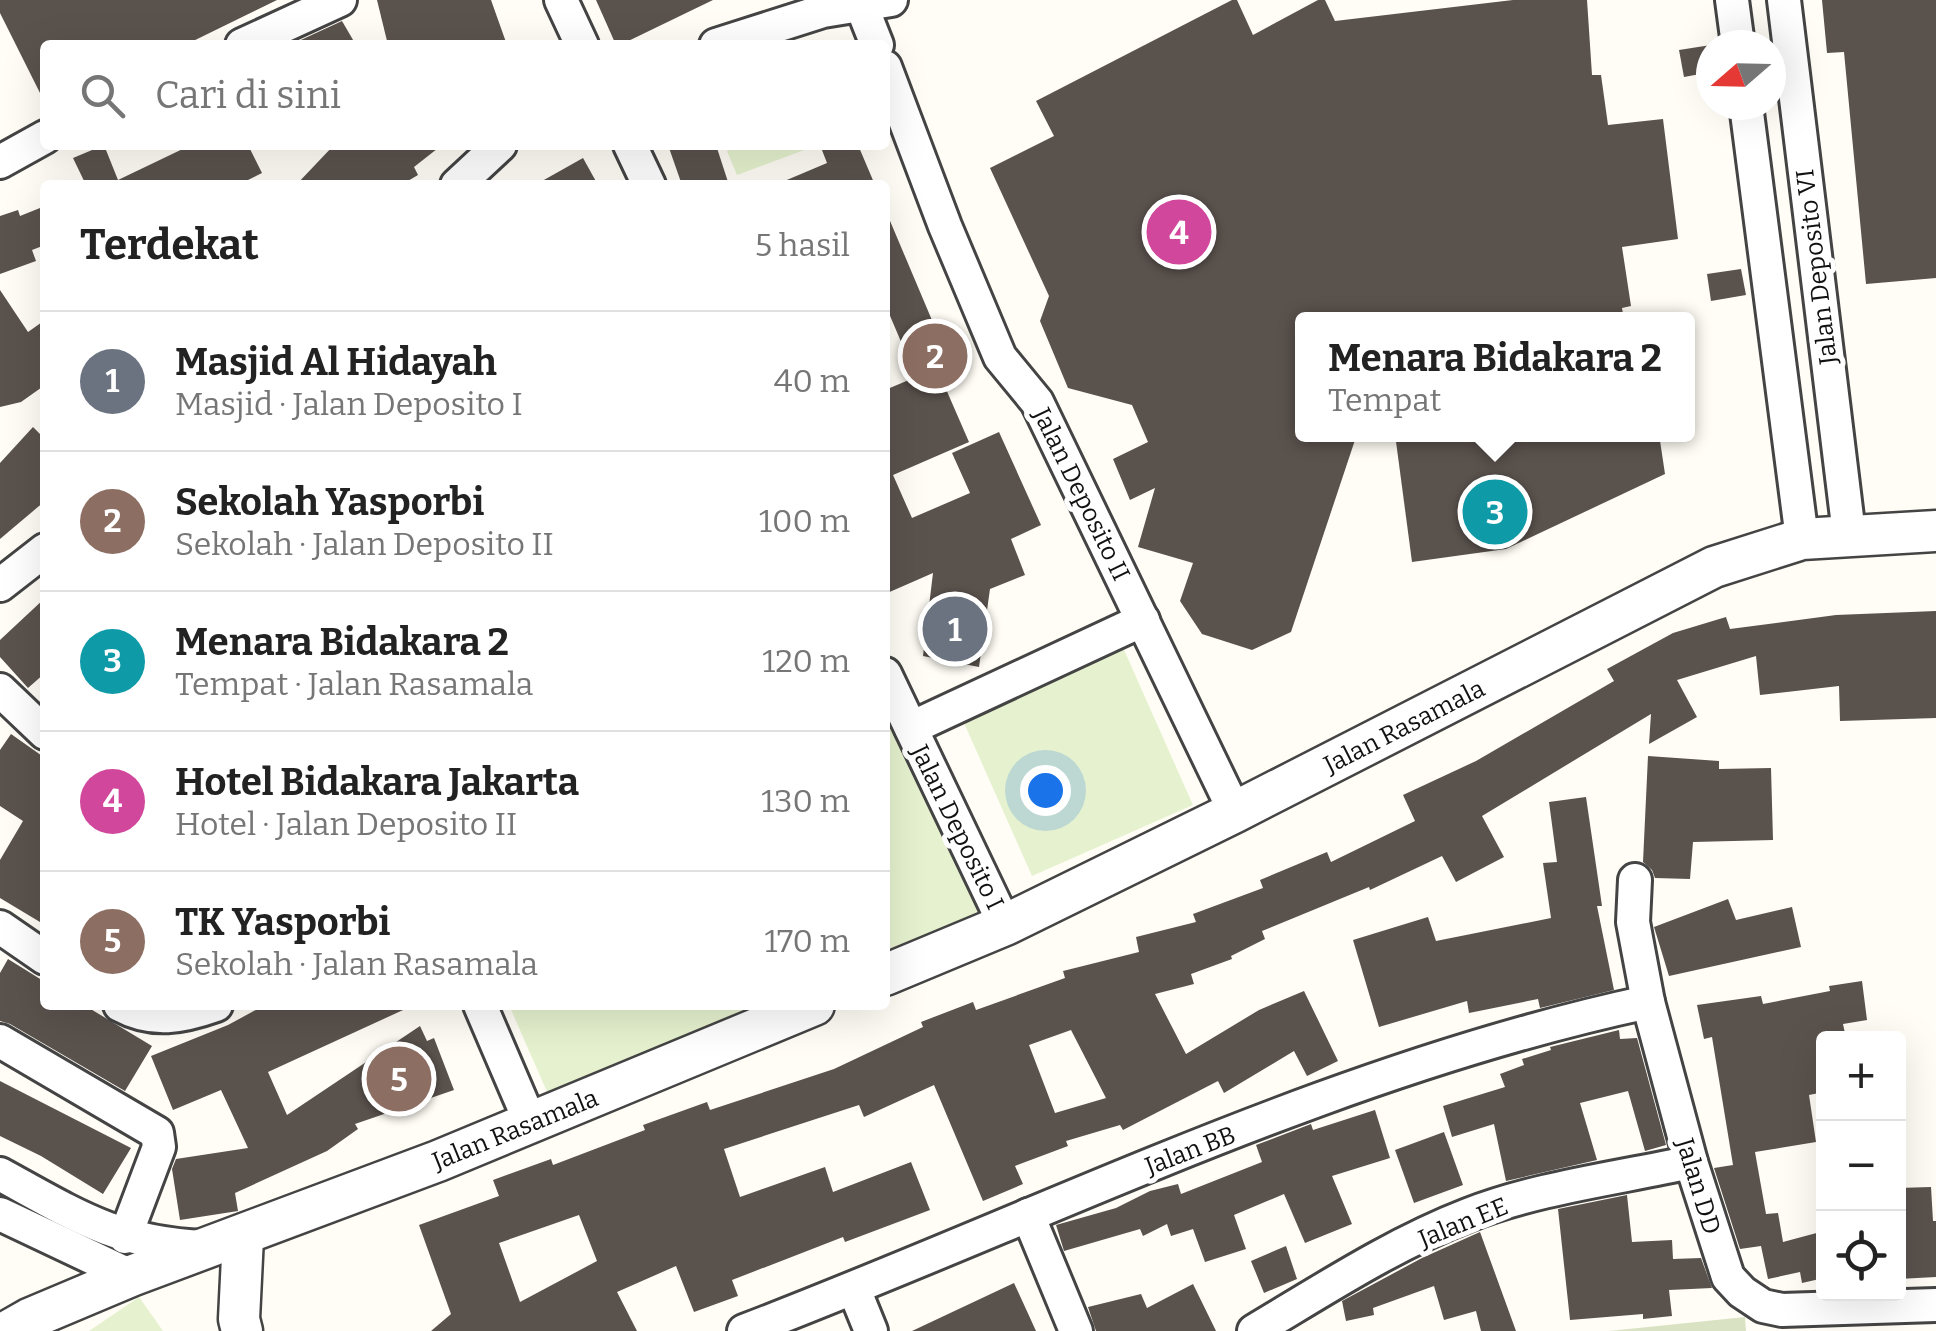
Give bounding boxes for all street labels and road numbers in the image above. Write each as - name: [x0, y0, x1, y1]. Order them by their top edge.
- street label: Jalan Deposito VI: [1790, 168, 1844, 367]
- street label: Jalan Deposito II: [1026, 402, 1136, 586]
- street label: Jalan Rasamala: [1318, 673, 1490, 781]
- street label: Jalan Deposito I: [904, 739, 1010, 915]
- street label: Jalan Rasamala: [427, 1083, 603, 1177]
- street label: Jalan BB: [1140, 1120, 1240, 1182]
- street label: Jalan DD: [1669, 1134, 1727, 1238]
- street label: Jalan EE: [1413, 1191, 1512, 1255]

